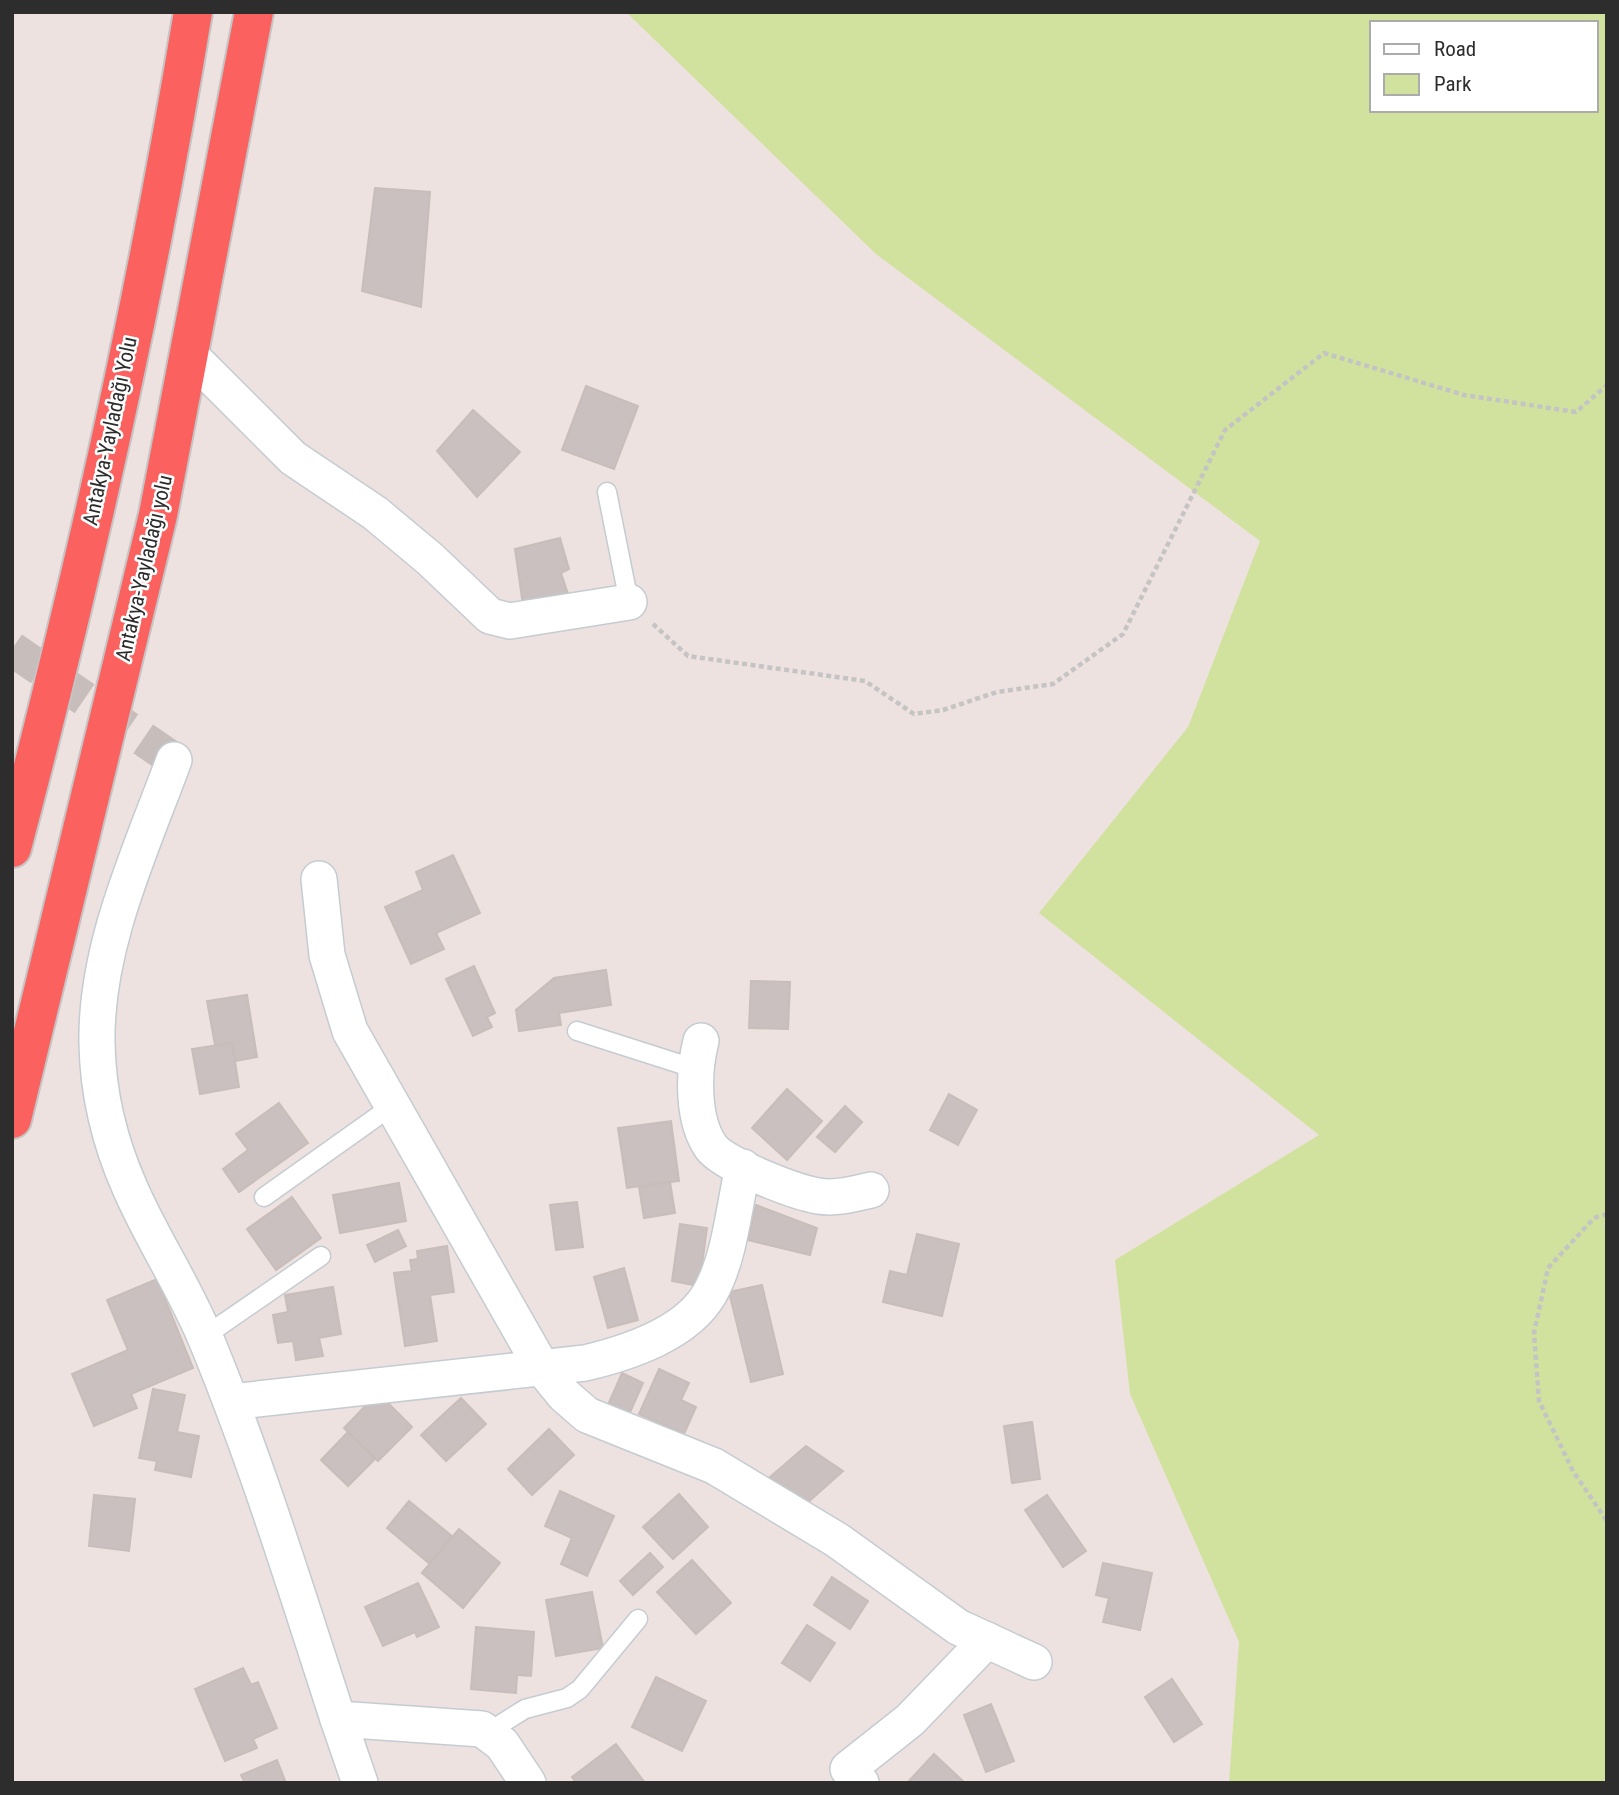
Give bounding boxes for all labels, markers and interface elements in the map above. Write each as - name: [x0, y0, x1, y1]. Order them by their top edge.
- legend: [1370, 21, 1598, 112]
- text: Road: [1434, 37, 1476, 61]
- text: Park: [1434, 72, 1472, 96]
- street label: Antakya-Yayladağı Yolu: [78, 335, 142, 527]
- street label: Antakya-Yayladağı yolu: [111, 473, 177, 663]

